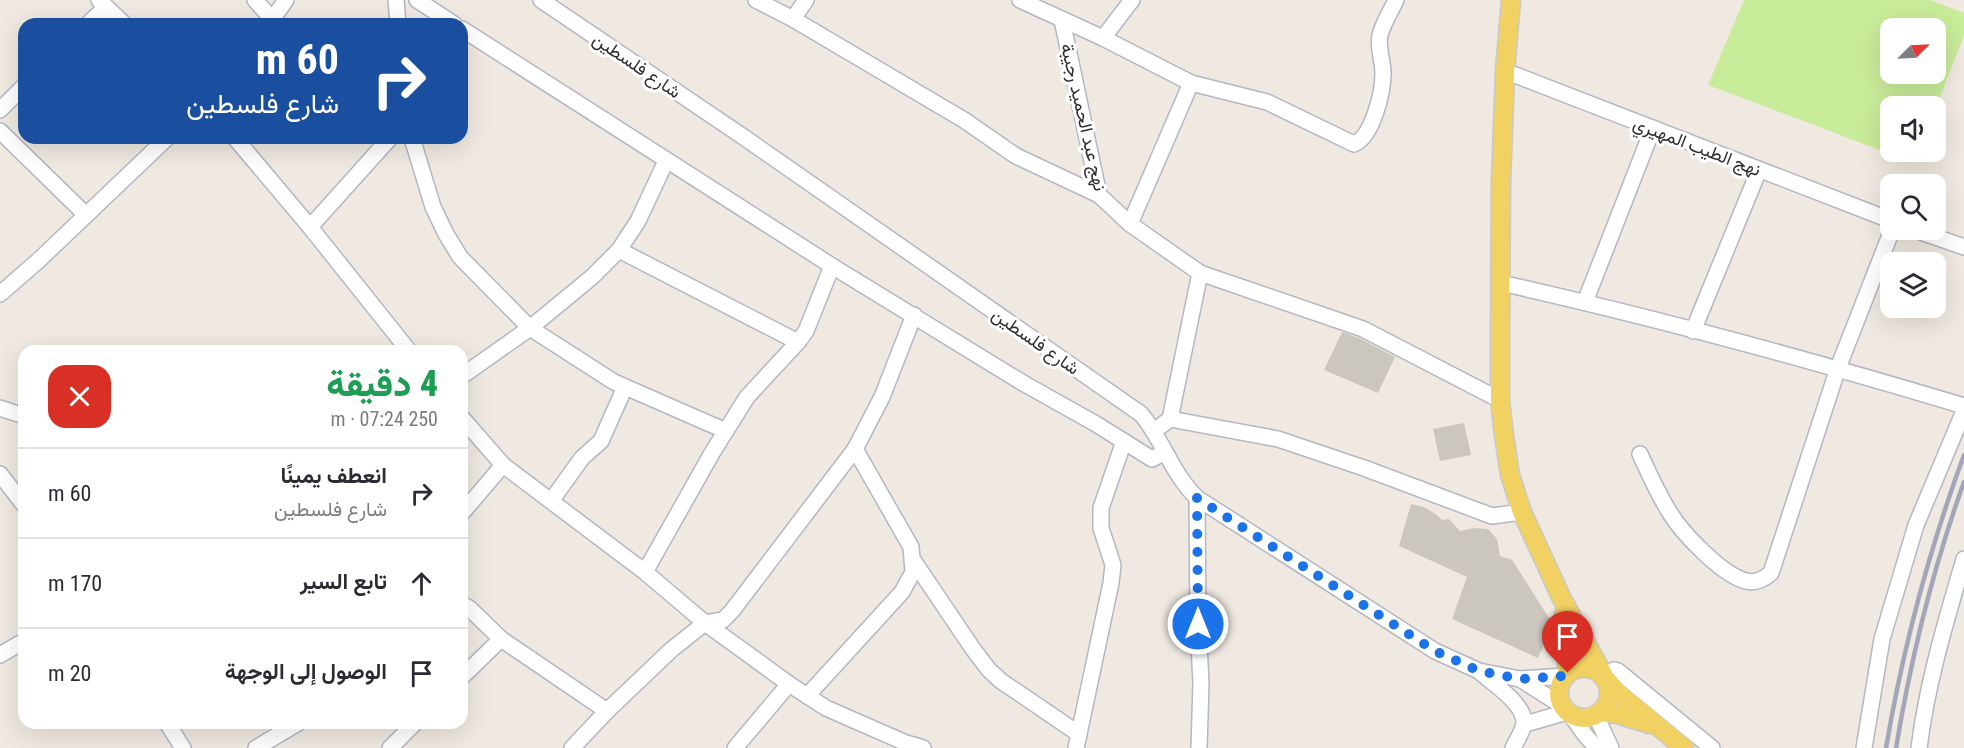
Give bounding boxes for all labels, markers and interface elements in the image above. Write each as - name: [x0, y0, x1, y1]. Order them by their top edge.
- north arrow: [1880, 18, 1946, 84]
- map controls: [1880, 18, 1946, 318]
- street label: شارع فلسطين: [588, 28, 685, 104]
- text: 60 m: [256, 35, 339, 84]
- street label: نهج عبد الحميد رجيبة: [1055, 41, 1111, 193]
- icon: right: [360, 42, 438, 120]
- text: شارع فلسطين: [186, 88, 339, 120]
- button: sound: [1880, 96, 1946, 162]
- street label: نهج الطيب المهيري: [1628, 112, 1764, 185]
- button: search: [1880, 174, 1946, 240]
- button: layers: [1880, 252, 1946, 318]
- street label: شارع فلسطين: [987, 303, 1084, 380]
- text: 4 دقيقة: [326, 363, 438, 405]
- button: close: [48, 365, 111, 428]
- text: 250 m · 07:24: [331, 407, 438, 431]
- text: انعطف يمينًا: [281, 463, 387, 488]
- icon: right: [405, 477, 438, 510]
- text: 60 m: [48, 481, 91, 506]
- text: شارع فلسطين: [274, 497, 387, 521]
- icon: ahead: [405, 567, 438, 600]
- text: تابع السير: [300, 569, 387, 594]
- text: 170 m: [48, 571, 102, 596]
- position arrow: [1166, 592, 1230, 656]
- pin: [1542, 611, 1593, 673]
- icon: arrive: [1551, 620, 1584, 653]
- icon: arrive: [405, 657, 438, 690]
- text: الوصول إلى الوجهة: [225, 659, 387, 684]
- text: 20 m: [48, 661, 91, 686]

